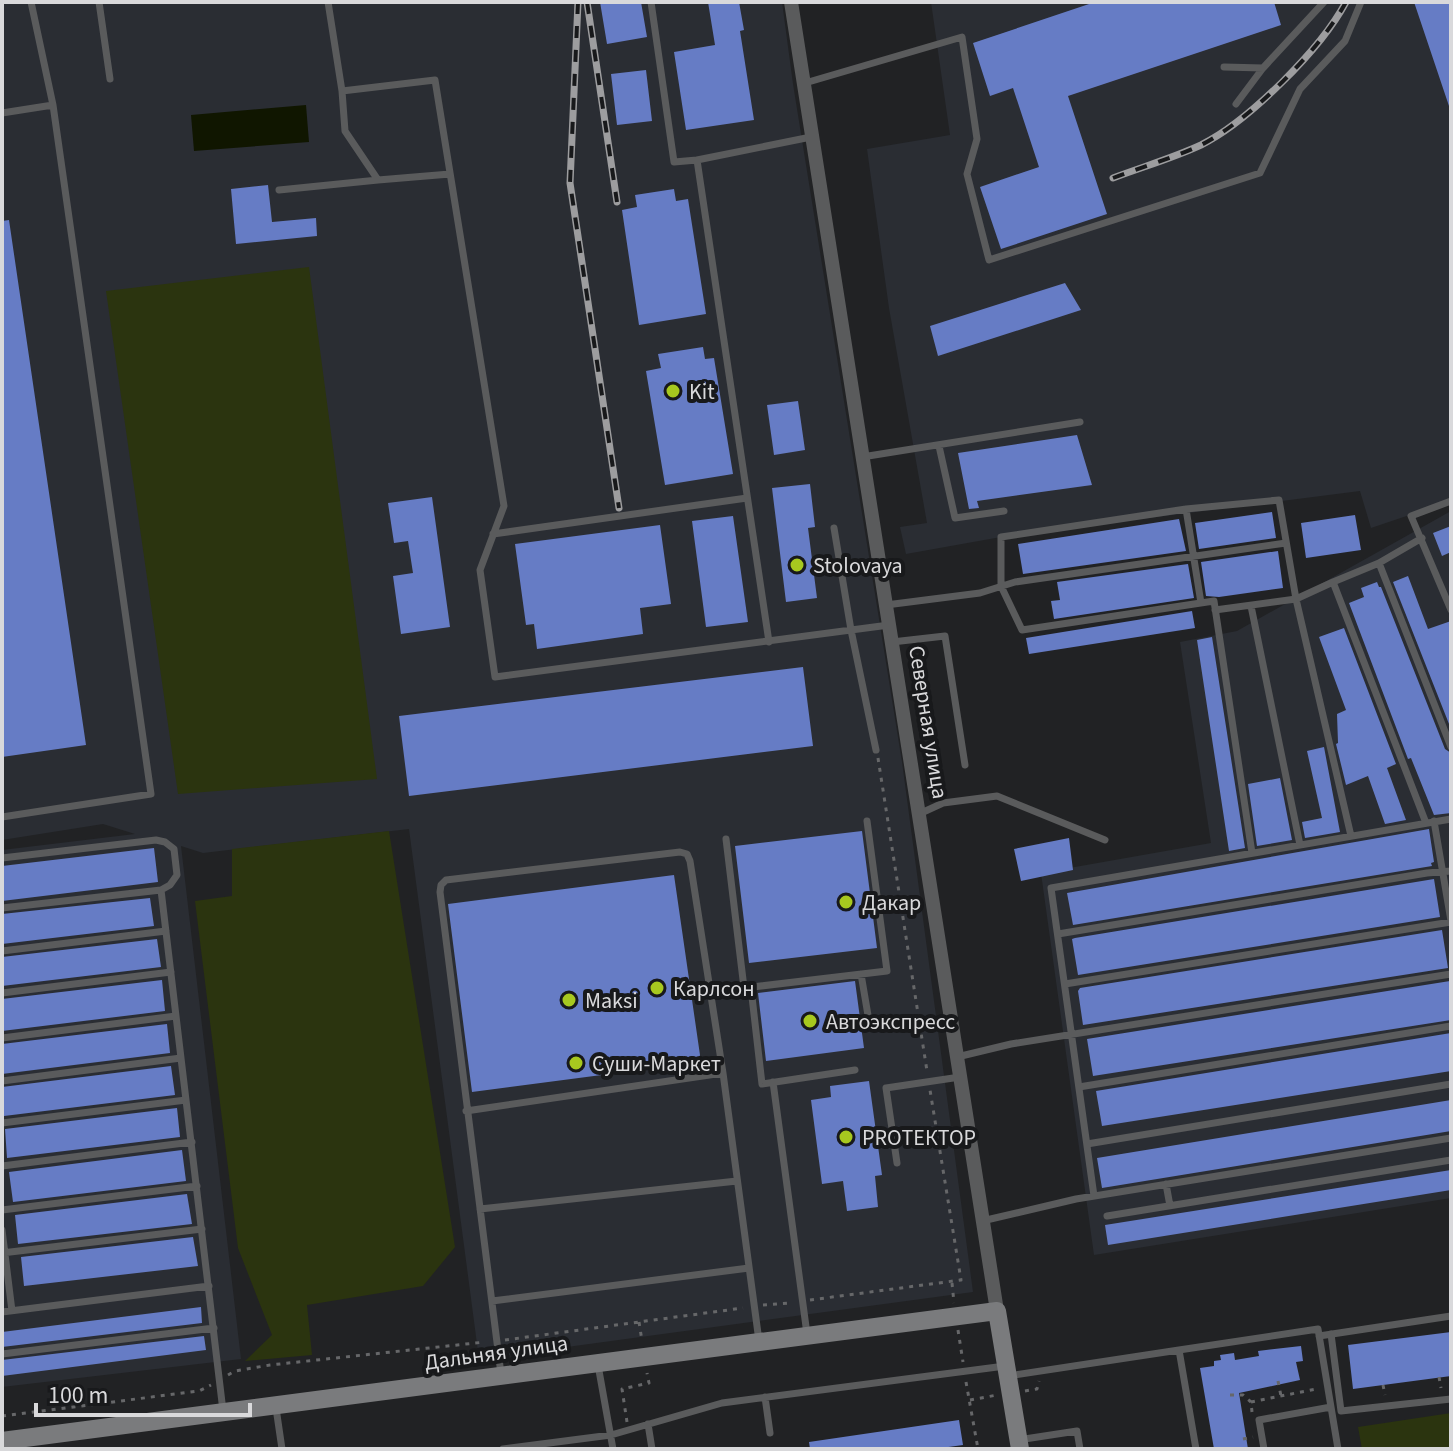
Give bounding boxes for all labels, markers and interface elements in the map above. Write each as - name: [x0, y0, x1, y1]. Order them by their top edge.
- place label: Kit: [689, 376, 715, 408]
- marker: Kit: [664, 382, 682, 400]
- place label: Stolovaya: [813, 550, 903, 582]
- marker: Stolovaya: [788, 556, 806, 574]
- street label: Северная улица: [900, 643, 956, 801]
- place label: Дакар: [862, 887, 921, 919]
- marker: Дакар: [837, 893, 855, 911]
- place label: Карлсон: [673, 973, 755, 1005]
- marker: Карлсон: [648, 979, 666, 997]
- place label: Maksi: [585, 985, 638, 1017]
- marker: Maksi: [560, 991, 578, 1009]
- place label: Автоэкспресс: [826, 1006, 955, 1038]
- marker: Автоэкспресс: [801, 1012, 819, 1030]
- place label: Суши-Маркет: [592, 1048, 721, 1080]
- marker: Суши-Маркет: [567, 1054, 585, 1072]
- place label: PROТЕКТОР: [862, 1122, 976, 1154]
- marker: PROТЕКТОР: [837, 1128, 855, 1146]
- street label: Дальняя улица: [422, 1327, 570, 1379]
- scale bar: [36, 1367, 250, 1417]
- text: 100 m: [48, 1378, 108, 1413]

